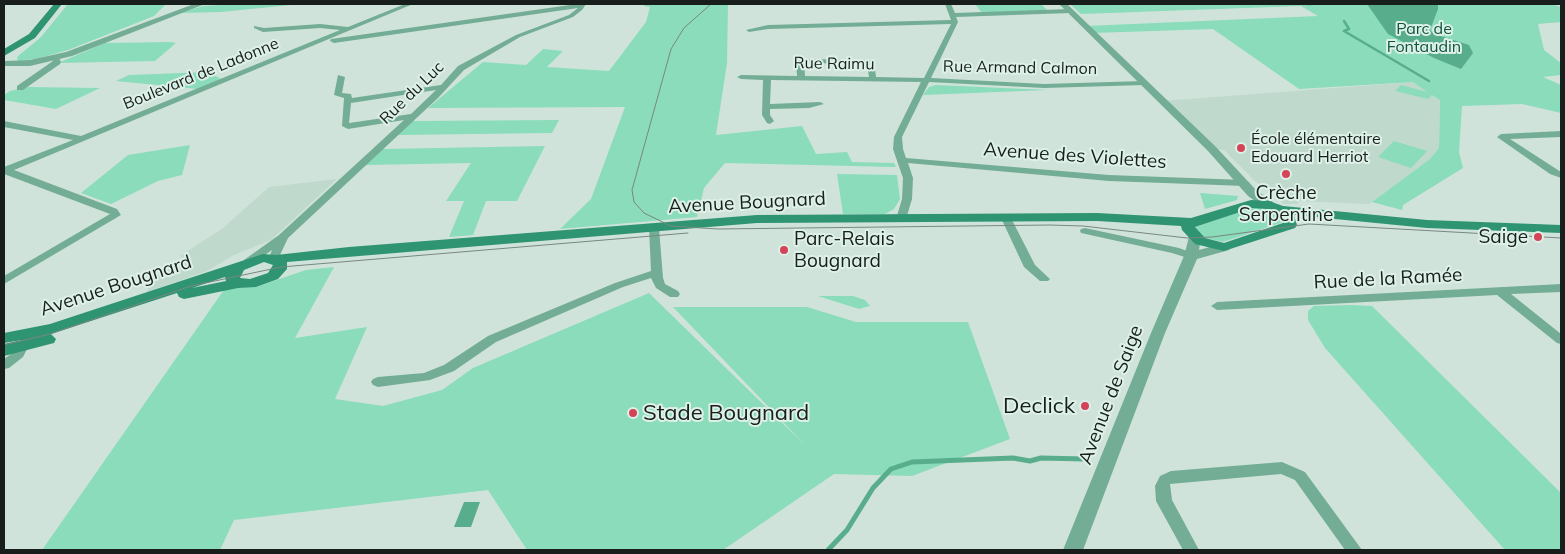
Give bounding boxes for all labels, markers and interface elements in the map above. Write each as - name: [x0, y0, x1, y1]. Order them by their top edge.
- park label: Parc de Fontaudin: [1387, 19, 1461, 57]
- street label: Boulevard de Ladonne: [120, 34, 282, 114]
- street label: Rue Raimu: [793, 54, 875, 74]
- street label: Rue Armand Calmon: [943, 57, 1097, 79]
- street label: Rue du Luc: [376, 58, 448, 128]
- place label: École élémentaire Edouard Herriot: [1251, 129, 1381, 167]
- street label: Avenue des Violettes: [983, 138, 1167, 174]
- marker: École élémentaire Edouard Herriot: [1235, 142, 1247, 154]
- marker: Crèche Serpentine: [1280, 168, 1292, 180]
- place label: Crèche Serpentine: [1239, 182, 1333, 226]
- street label: Avenue Bougnard: [667, 187, 827, 219]
- place label: Saige: [1478, 226, 1528, 248]
- place label: Parc-Relais Bougnard: [794, 228, 895, 272]
- marker: Saige: [1532, 231, 1544, 243]
- marker: Parc-Relais Bougnard: [778, 244, 790, 256]
- street label: Avenue Bougnard: [37, 251, 195, 321]
- street label: Rue de la Ramée: [1313, 264, 1463, 294]
- street label: Avenue de Saige: [1074, 322, 1148, 468]
- place label: Declick: [1003, 393, 1075, 419]
- place label: Stade Bougnard: [643, 400, 809, 426]
- marker: Declick: [1079, 400, 1091, 412]
- marker: Stade Bougnard: [627, 407, 639, 419]

